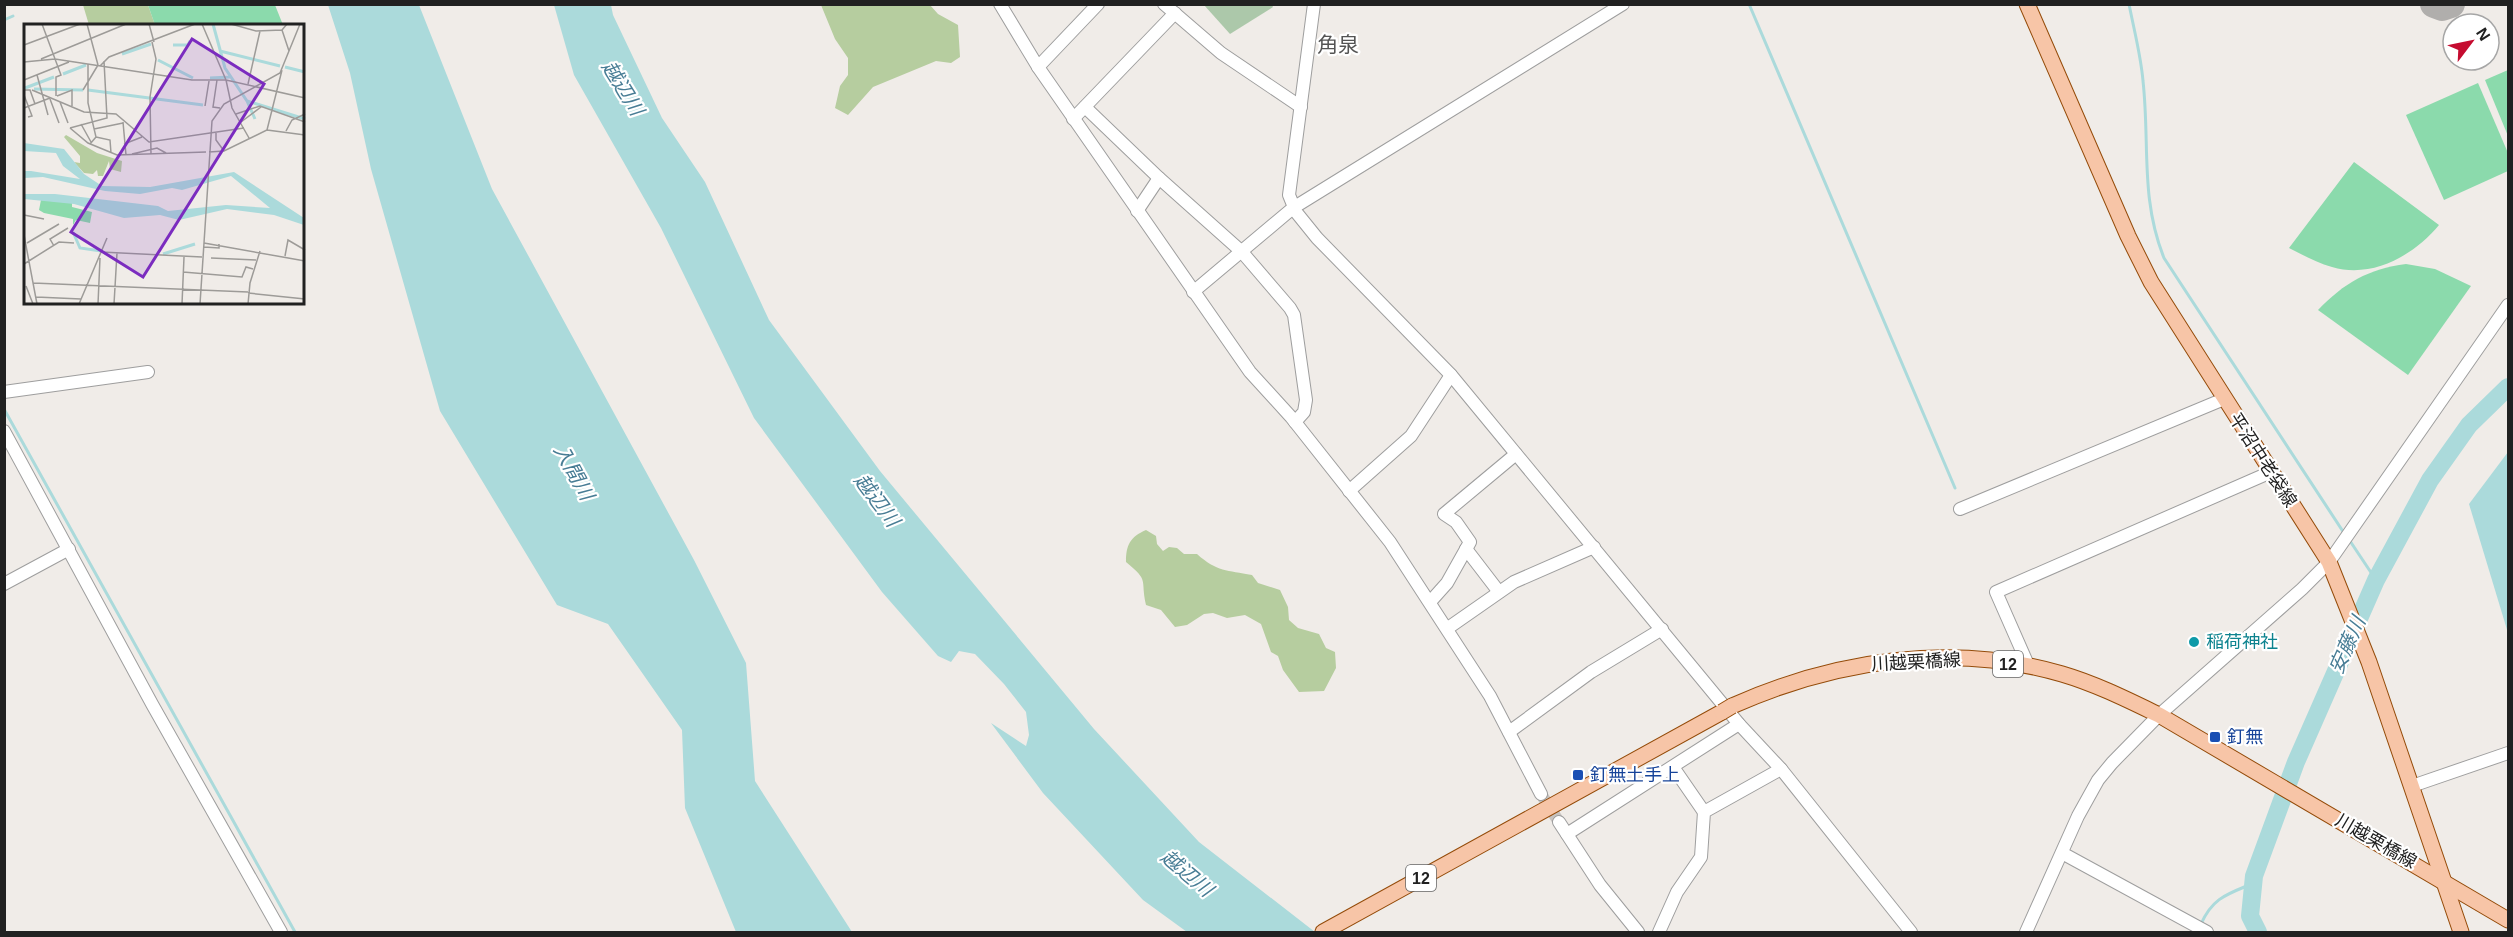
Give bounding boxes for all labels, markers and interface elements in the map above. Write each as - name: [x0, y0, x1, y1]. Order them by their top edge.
- north arrow: [2441, 12, 2501, 72]
- inset map: [24, 24, 304, 304]
- text: N: [2473, 25, 2494, 44]
- district label: 角泉: [1317, 33, 1359, 56]
- water label: 越辺川: [598, 57, 649, 121]
- street label: 平沼中老袋線: [2225, 409, 2301, 511]
- water label: 入間川: [550, 440, 599, 505]
- water label: 越辺川: [850, 469, 905, 532]
- water label: 安藤川: [2325, 611, 2370, 677]
- place label: 稲荷神社: [2206, 632, 2278, 652]
- marker: 稲荷神社: [2187, 635, 2201, 649]
- street label: 川越栗橋線: [1871, 650, 1961, 674]
- road number: 12: [1993, 651, 2023, 677]
- place label: 釘無: [2227, 727, 2263, 747]
- marker: 釘無: [2208, 730, 2222, 744]
- place label: 釘無土手上: [1590, 765, 1680, 785]
- marker: 釘無土手上: [1571, 768, 1585, 782]
- street label: 川越栗橋線: [2332, 810, 2420, 872]
- water label: 越辺川: [1157, 845, 1219, 902]
- road number: 12: [1406, 865, 1436, 891]

